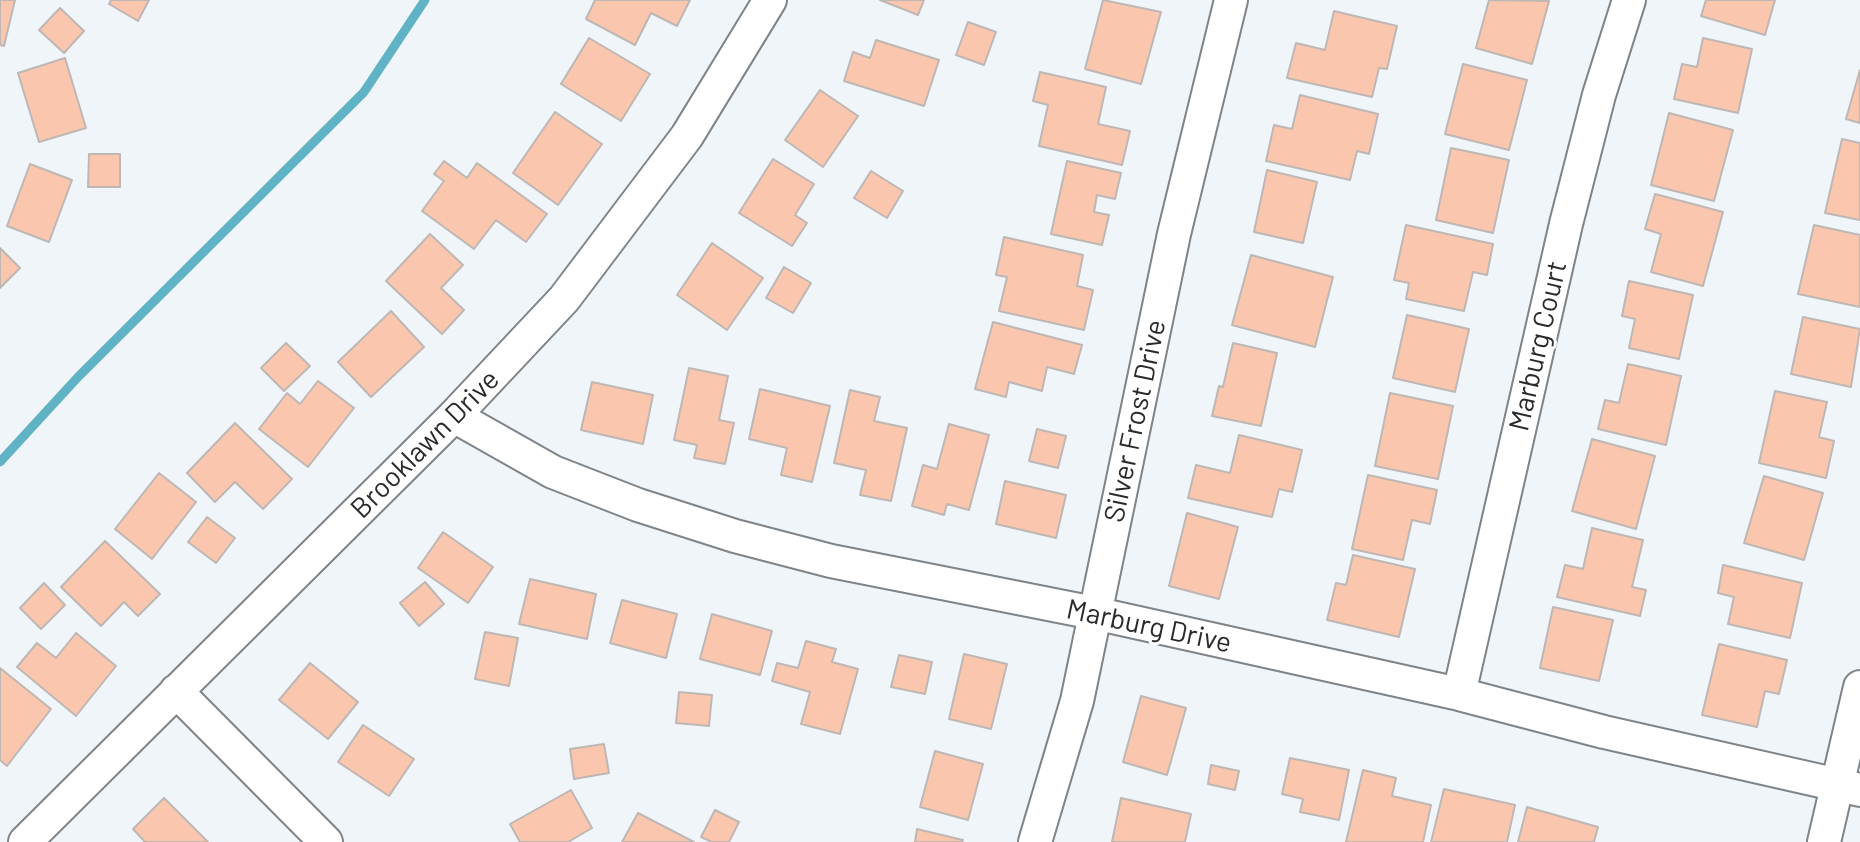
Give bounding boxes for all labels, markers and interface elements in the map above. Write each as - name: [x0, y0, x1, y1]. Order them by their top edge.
- street label: Marburg Court: [1502, 258, 1574, 434]
- street label: Silver Frost Drive: [1097, 317, 1173, 525]
- street label: Brooklawn Drive: [344, 363, 506, 525]
- street label: Marburg Drive: [1064, 592, 1234, 660]

